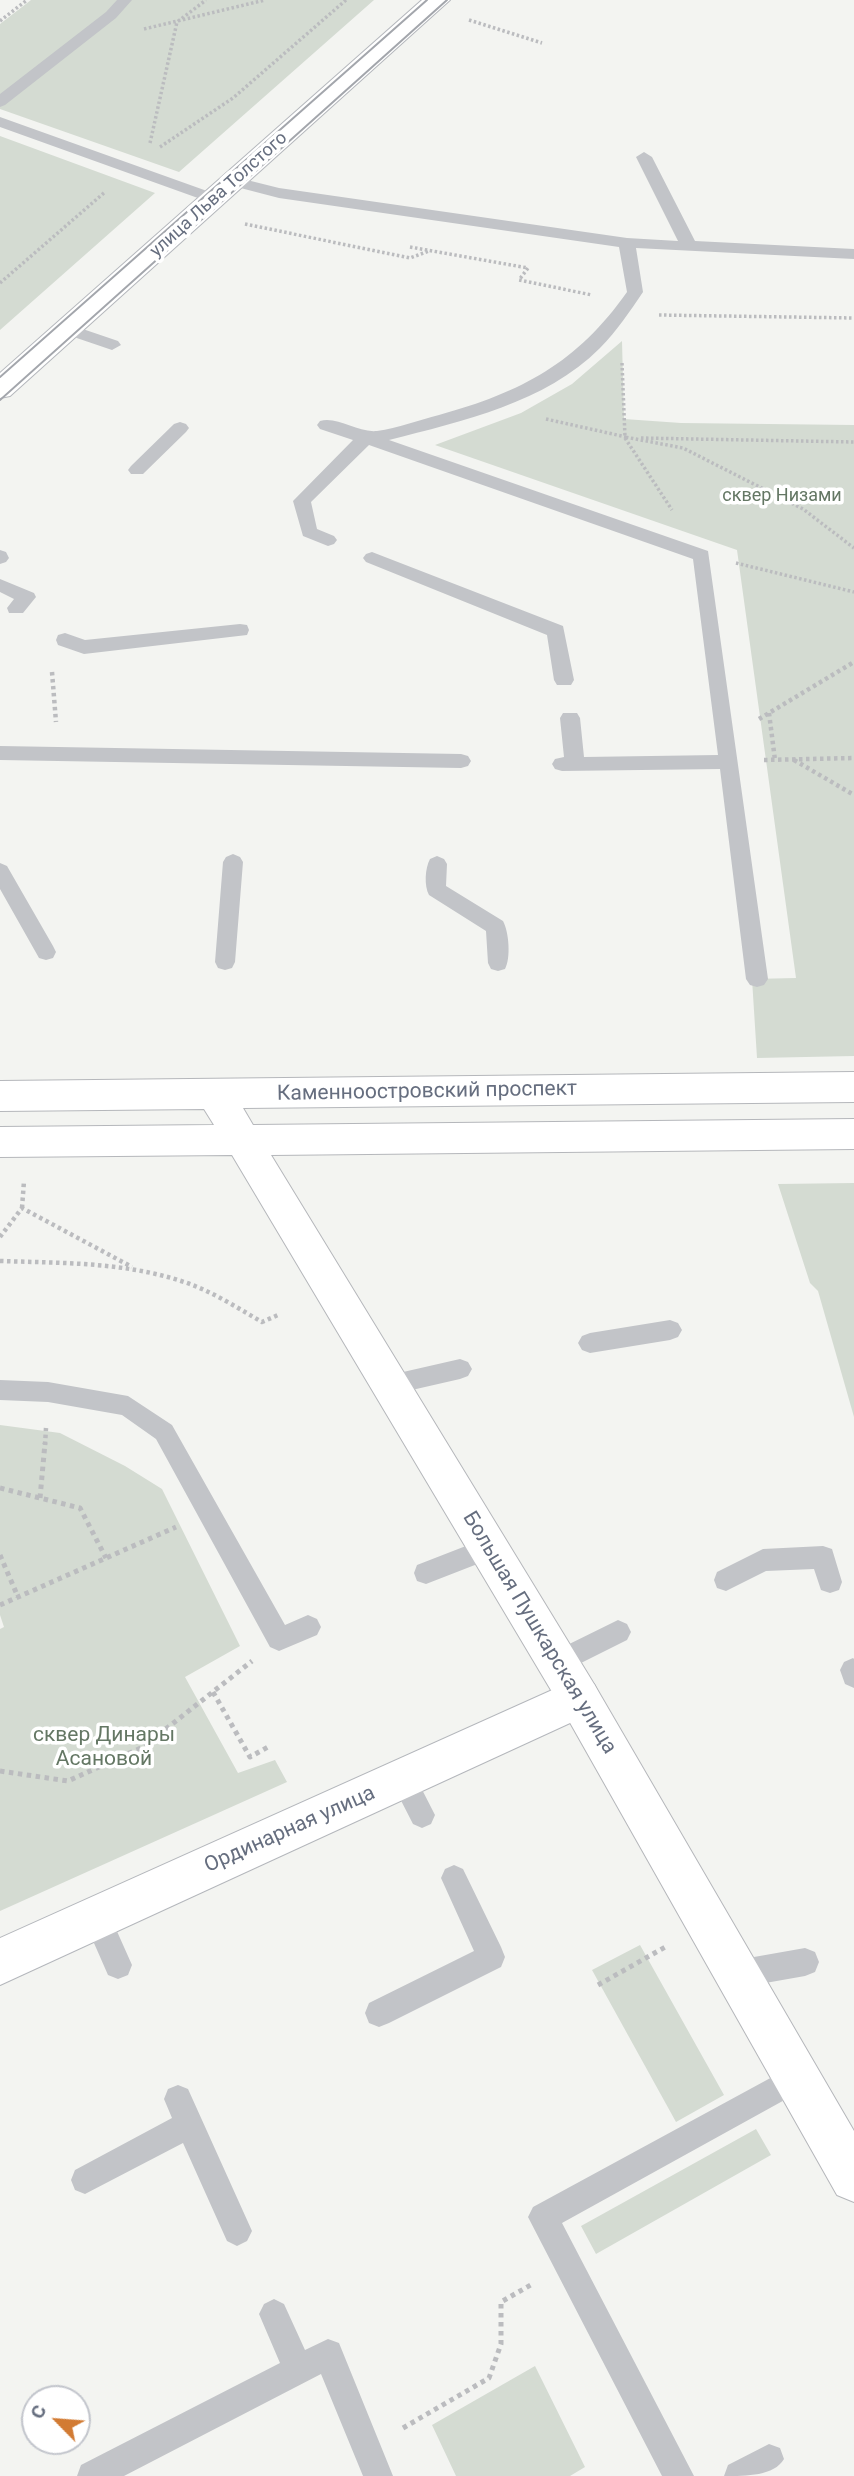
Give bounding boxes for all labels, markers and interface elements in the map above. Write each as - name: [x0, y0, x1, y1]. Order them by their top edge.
- street label: улица Льва Толстого: [146, 128, 292, 262]
- park label: сквер Низами: [722, 485, 842, 507]
- street label: Каменноостровский проспект: [277, 1077, 577, 1107]
- street label: Большая Пушкарская улица: [457, 1507, 621, 1759]
- park label: сквер Динары Асановой: [33, 1723, 175, 1773]
- street label: Ординарная улица: [201, 1781, 379, 1879]
- north arrow: [21, 2385, 91, 2455]
- text: С: [25, 2401, 51, 2422]

